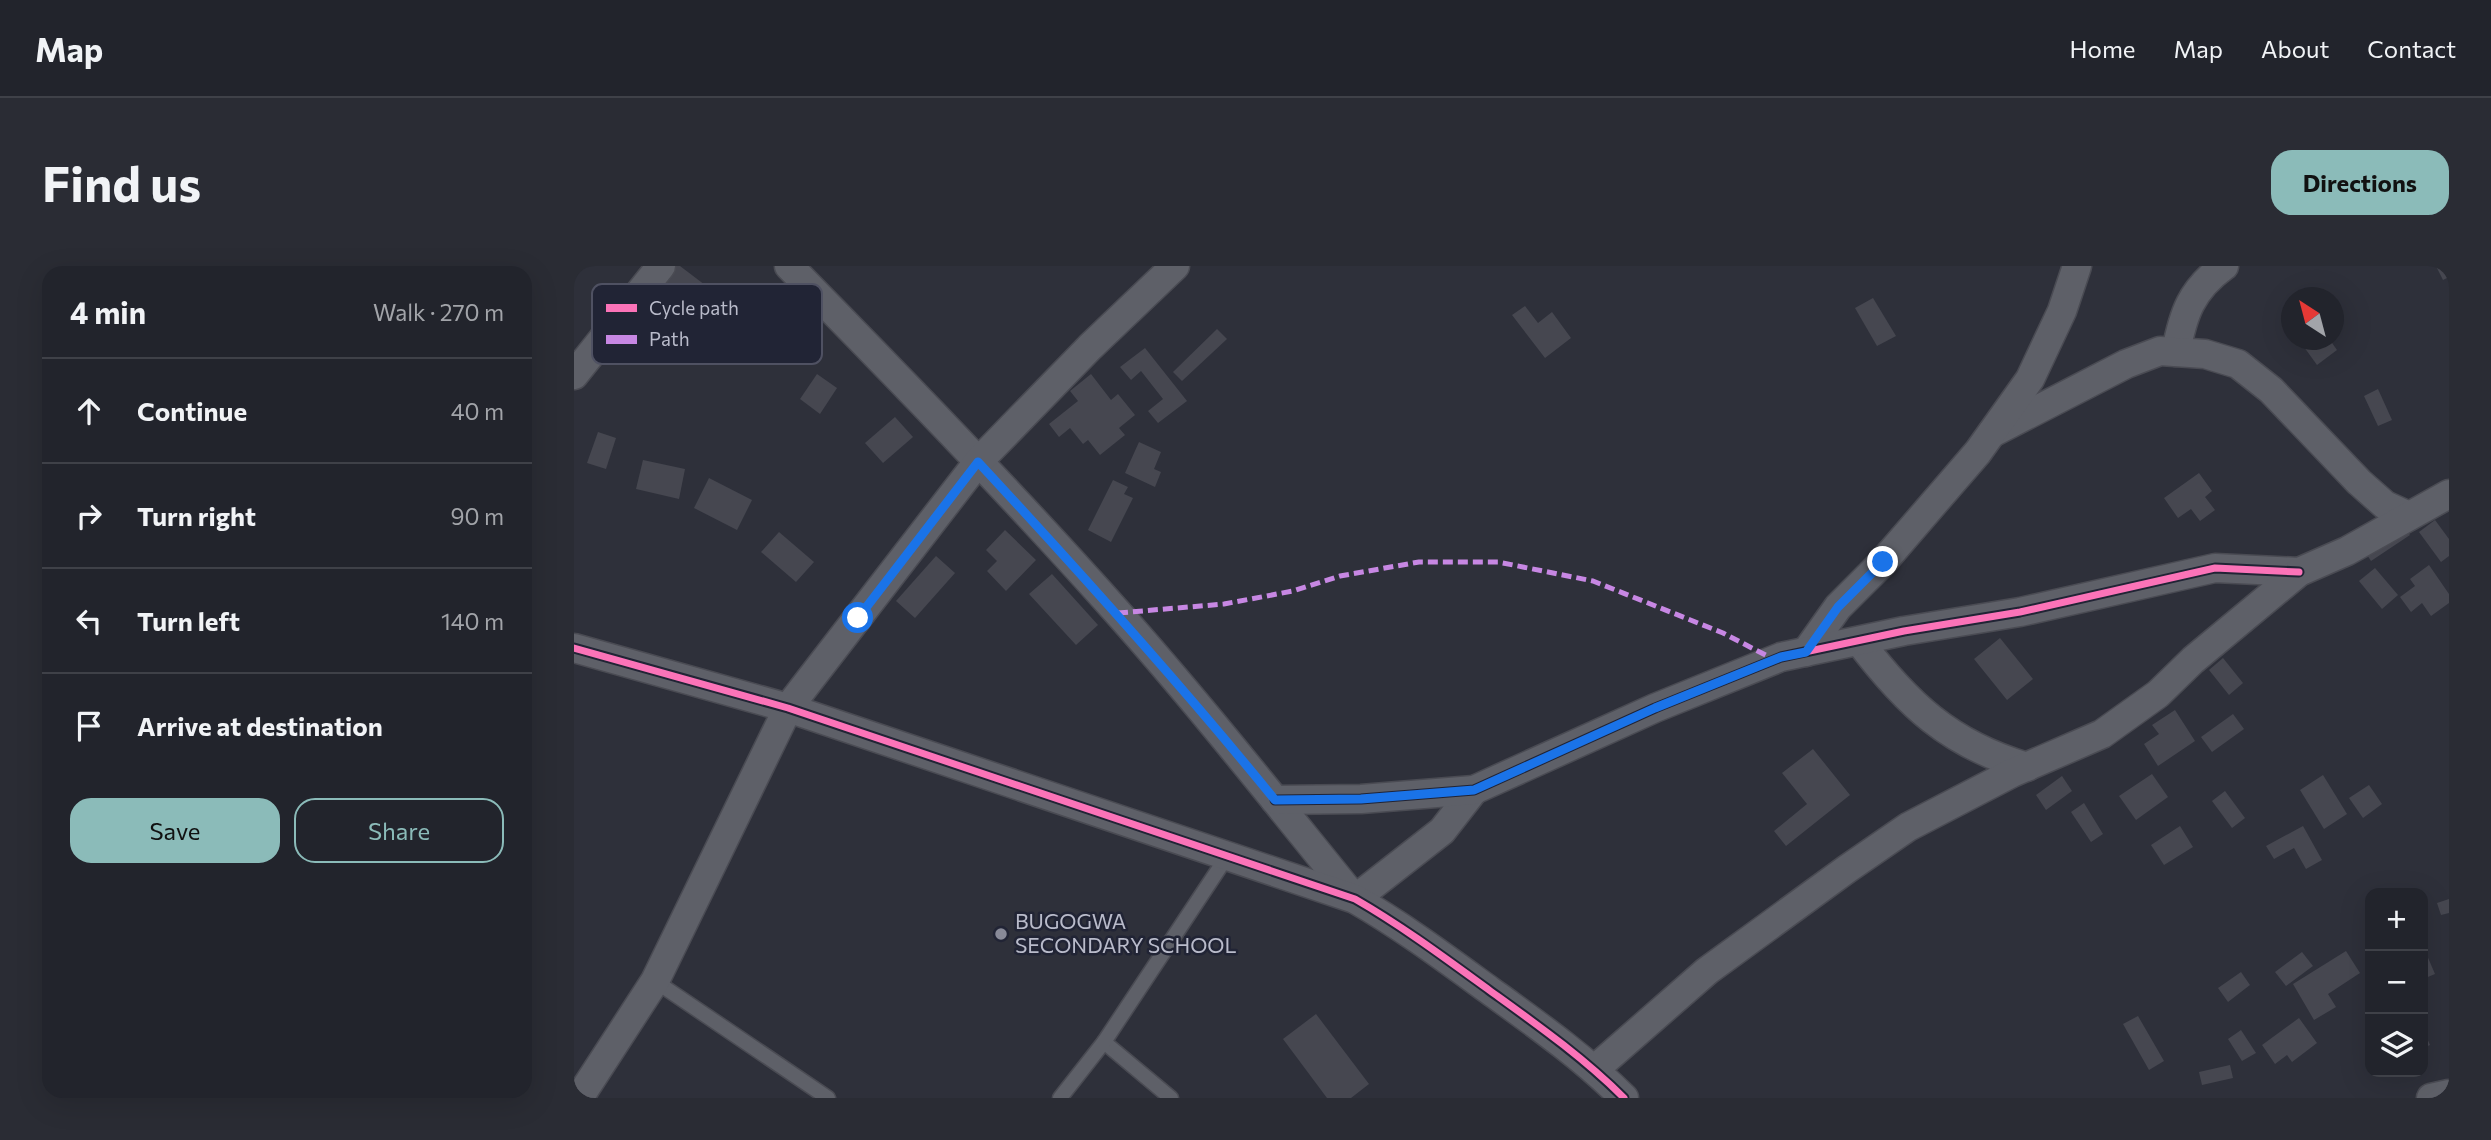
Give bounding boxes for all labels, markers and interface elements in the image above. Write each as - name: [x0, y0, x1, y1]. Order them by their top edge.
- text: Map: [35, 28, 103, 69]
- text: Home: [2070, 34, 2136, 63]
- text: Map: [2174, 34, 2223, 63]
- text: About: [2261, 34, 2329, 63]
- text: Contact: [2367, 34, 2456, 63]
- button: Directions: [2271, 150, 2449, 215]
- text: Find us: [42, 152, 201, 212]
- legend: [592, 284, 822, 364]
- north arrow: [2281, 287, 2344, 350]
- text: 4 min: [70, 293, 146, 330]
- text: Cycle path: [649, 296, 739, 319]
- text: Walk · 270 m: [373, 298, 504, 326]
- text: Path: [649, 327, 690, 350]
- icon: ahead: [70, 392, 108, 430]
- text: Continue: [137, 395, 247, 426]
- text: 40 m: [451, 397, 504, 425]
- icon: right: [70, 497, 108, 535]
- text: Turn right: [137, 500, 256, 531]
- text: 90 m: [451, 502, 504, 530]
- route end: [1867, 546, 1898, 577]
- icon: left: [70, 602, 108, 640]
- route start: [842, 602, 873, 633]
- text: Turn left: [137, 605, 240, 636]
- text: 140 m: [441, 607, 504, 635]
- icon: arrive: [70, 707, 108, 745]
- text: Arrive at destination: [137, 710, 383, 741]
- button: Save: [70, 798, 280, 863]
- button: Share: [294, 798, 504, 863]
- map controls: [2365, 888, 2428, 1077]
- button: +: [2365, 888, 2428, 951]
- place label: BUGOGWA SECONDARY SCHOOL: [1015, 908, 1237, 957]
- marker: BUGOGWA SECONDARY SCHOOL: [993, 926, 1009, 942]
- button: −: [2365, 951, 2428, 1014]
- button: layers: [2365, 1014, 2428, 1077]

